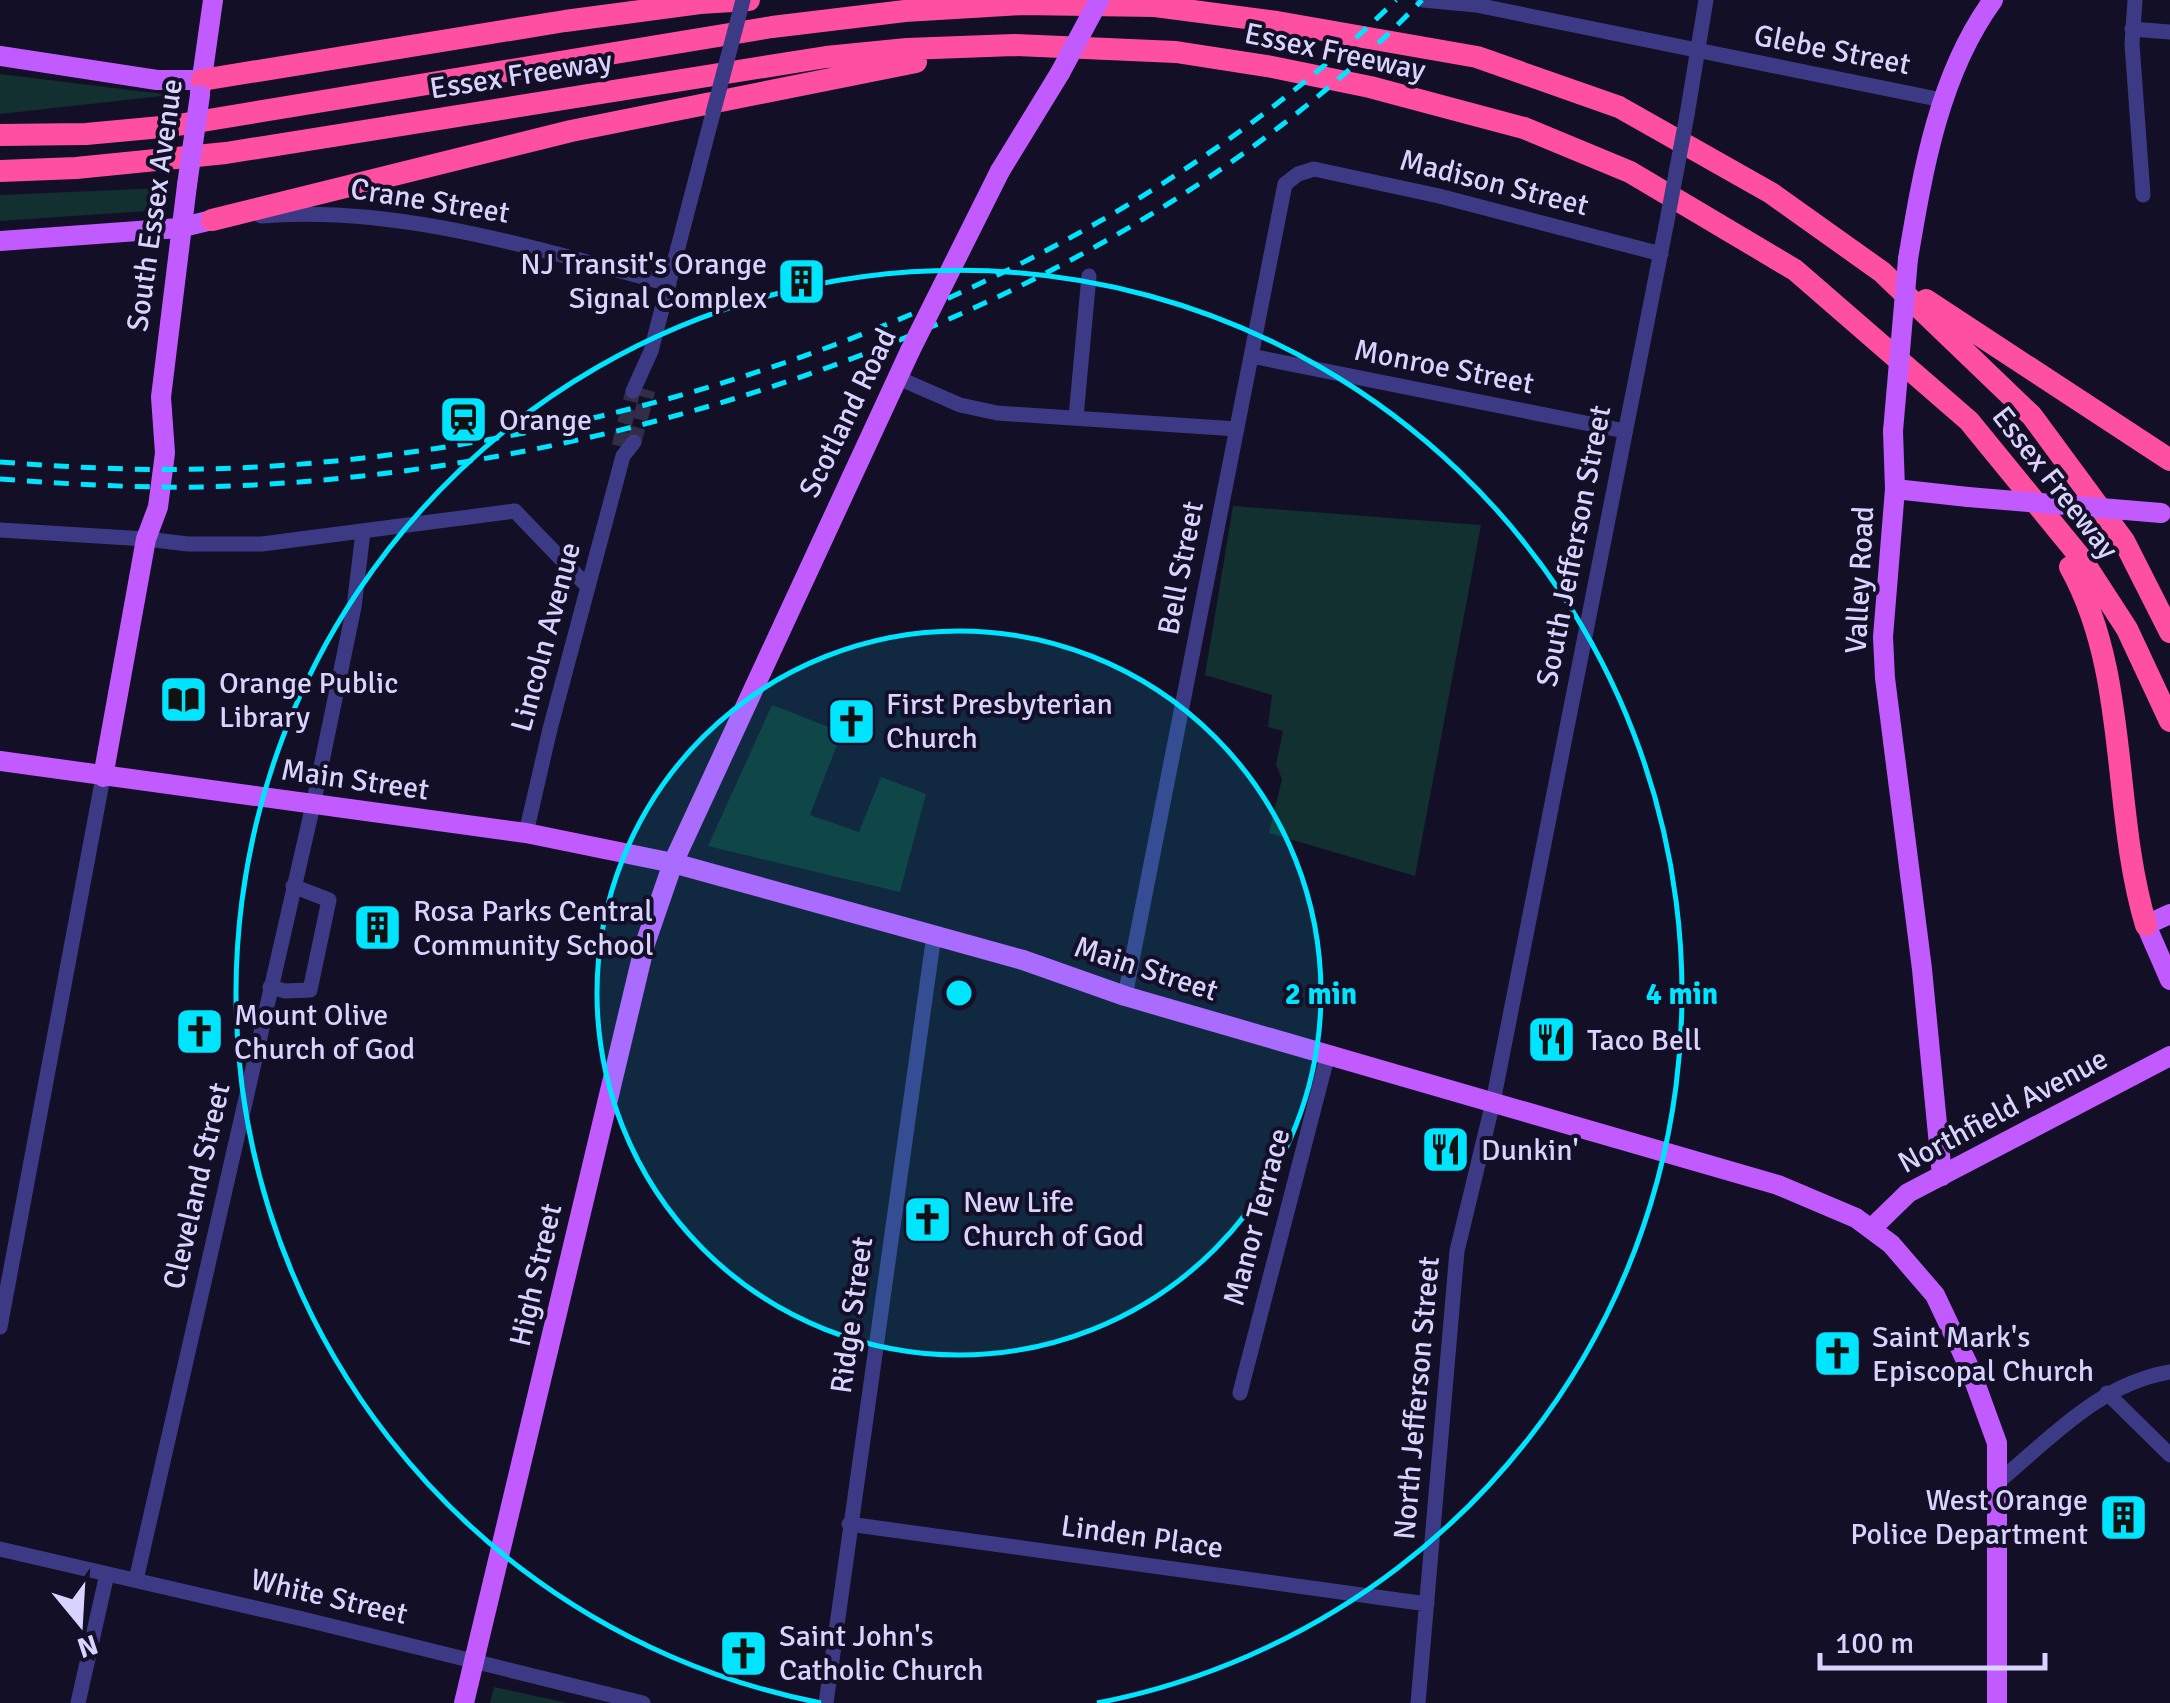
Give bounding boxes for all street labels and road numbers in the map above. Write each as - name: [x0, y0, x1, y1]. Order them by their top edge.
- street label: Essex Freeway: [1241, 15, 1429, 89]
- street label: Glebe Street: [1751, 17, 1913, 83]
- street label: Essex Freeway: [427, 42, 615, 108]
- street label: South Essex Avenue: [119, 76, 191, 334]
- street label: Madison Street: [1396, 142, 1592, 224]
- street label: Crane Street: [348, 170, 512, 232]
- street label: Scotland Road: [791, 322, 905, 504]
- street label: Monroe Street: [1351, 331, 1537, 403]
- street label: Essex Freeway: [1984, 399, 2126, 567]
- street label: South Jefferson Street: [1529, 402, 1619, 690]
- street label: Bell Street: [1150, 498, 1212, 638]
- street label: Valley Road: [1838, 505, 1882, 655]
- street label: Lincoln Avenue: [503, 538, 589, 736]
- street label: Main Street: [279, 751, 431, 809]
- street label: Main Street: [1070, 928, 1222, 1010]
- street label: Northfield Avenue: [1892, 1040, 2114, 1182]
- street label: Cleveland Street: [155, 1079, 239, 1293]
- street label: Manor Terrace: [1216, 1124, 1298, 1310]
- street label: High Street: [502, 1200, 570, 1350]
- street label: Ridge Street: [823, 1234, 881, 1396]
- street label: North Jefferson Street: [1386, 1255, 1448, 1541]
- street label: Linden Place: [1059, 1507, 1225, 1567]
- street label: White Street: [247, 1561, 411, 1633]

